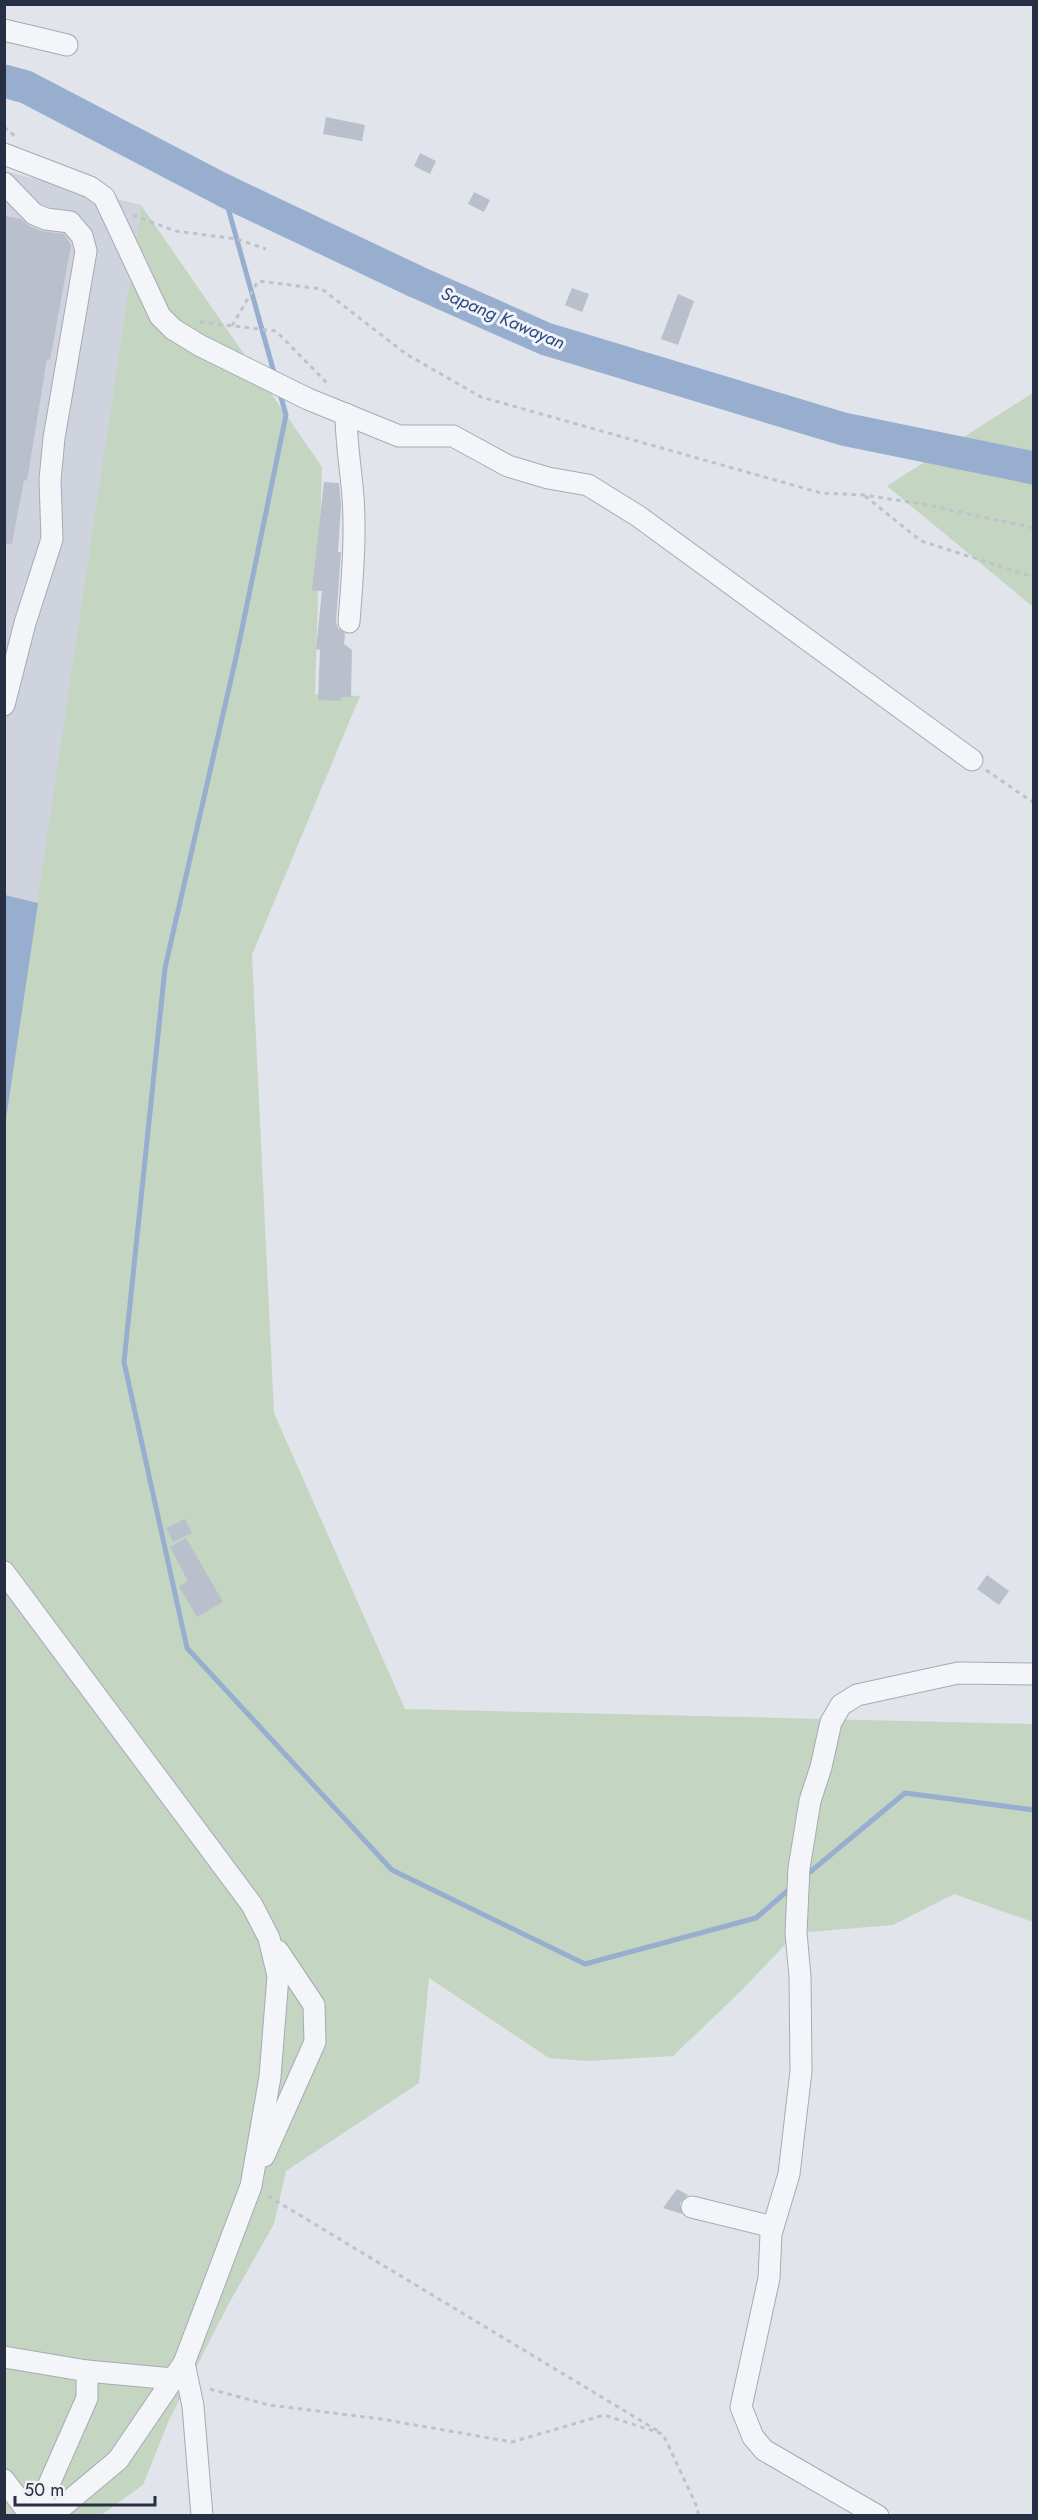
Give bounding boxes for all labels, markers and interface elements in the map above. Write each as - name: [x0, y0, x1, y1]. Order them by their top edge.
- water label: Sapang Kawayan: [437, 280, 569, 356]
- scale bar: [15, 2469, 154, 2507]
- text: 50 m: [24, 2477, 64, 2503]

